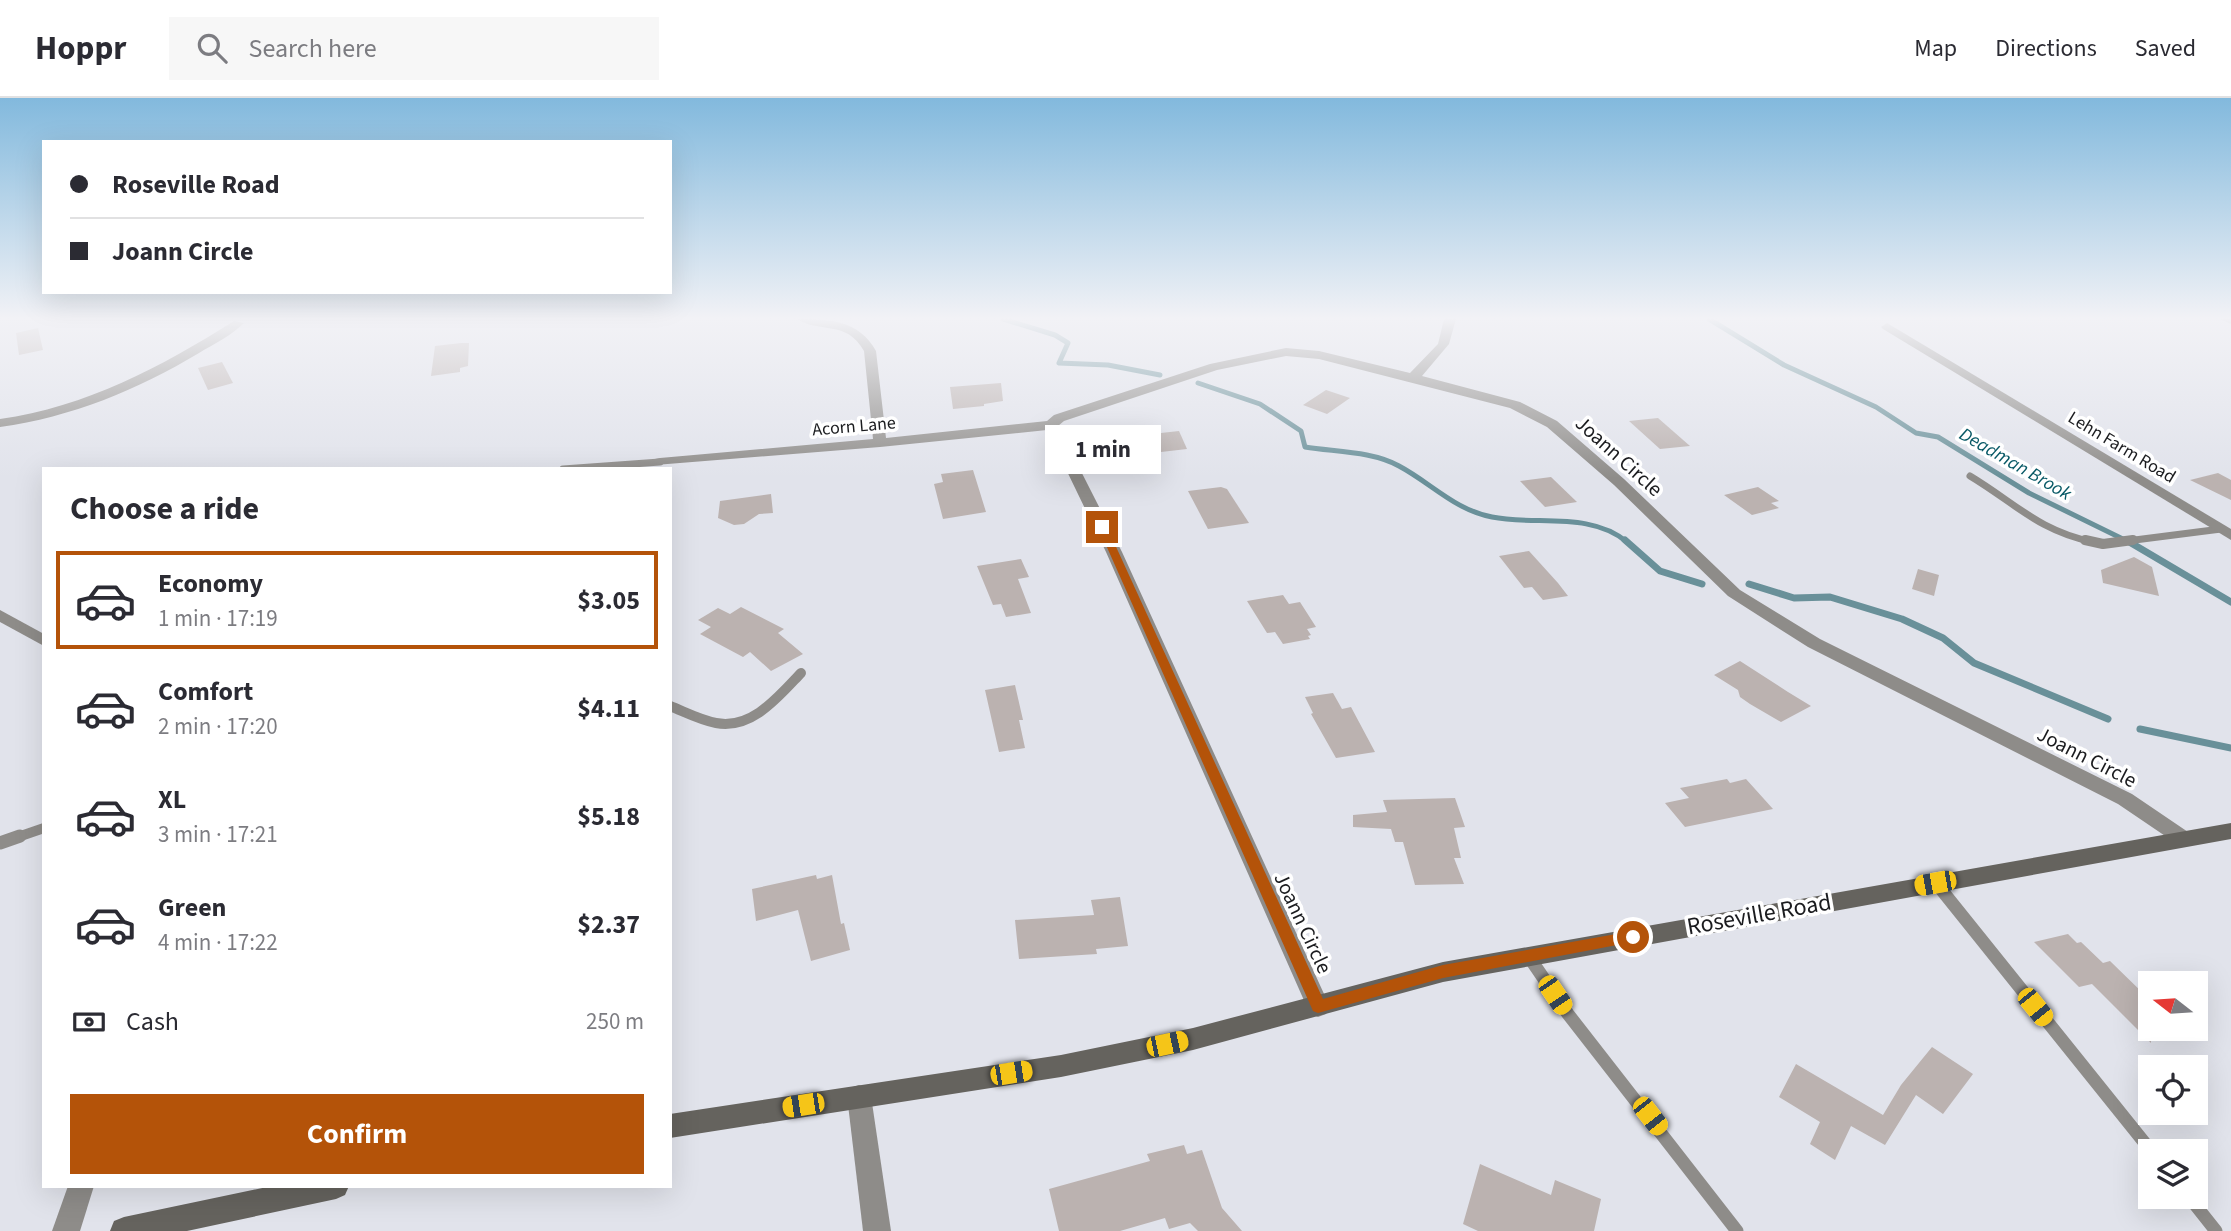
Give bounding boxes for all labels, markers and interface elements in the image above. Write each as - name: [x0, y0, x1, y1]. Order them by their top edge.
- search box: [169, 17, 659, 80]
- text: Hoppr: [35, 25, 127, 72]
- icon: search: [193, 29, 231, 67]
- text: Search here: [249, 30, 377, 67]
- text: Map: [1914, 31, 1957, 66]
- text: Directions: [1995, 31, 2097, 66]
- text: Saved: [2135, 31, 2196, 66]
- text: Roseville Road: [112, 166, 280, 203]
- text: Joann Circle: [112, 233, 254, 270]
- street label: Lehn Farm Road: [2063, 405, 2180, 489]
- street label: Joann Circle: [1569, 409, 1669, 503]
- street label: Acorn Lane: [811, 410, 897, 443]
- water label: Deadman Brook: [1954, 421, 2077, 508]
- callout: 1 min: [1044, 426, 1160, 474]
- text: 1 min: [1075, 433, 1131, 466]
- text: Choose a ride: [70, 486, 259, 532]
- route end: [1086, 511, 1118, 543]
- text: Economy: [158, 565, 263, 602]
- icon: car: [74, 569, 137, 632]
- text: $3.05: [577, 582, 640, 619]
- text: 1 min · 17:19: [158, 602, 278, 635]
- text: Comfort: [158, 673, 253, 710]
- icon: car: [74, 677, 137, 740]
- text: $4.11: [577, 690, 640, 727]
- text: 2 min · 17:20: [158, 710, 278, 743]
- street label: Joann Circle: [2032, 719, 2142, 795]
- text: XL: [158, 781, 186, 818]
- icon: car: [74, 785, 137, 848]
- text: $5.18: [577, 798, 640, 835]
- text: 3 min · 17:21: [158, 818, 278, 851]
- street label: Joann Circle: [1266, 867, 1340, 979]
- car: [1913, 869, 1958, 897]
- street label: Roseville Road: [1684, 885, 1834, 944]
- text: Green: [158, 889, 226, 926]
- icon: car: [74, 893, 137, 956]
- text: $2.37: [577, 906, 640, 943]
- route start: [1617, 921, 1649, 953]
- text: 4 min · 17:22: [158, 926, 278, 959]
- north arrow: [2138, 971, 2208, 1041]
- map controls: [2138, 971, 2208, 1209]
- car: [1535, 972, 1576, 1018]
- car: [2014, 984, 2057, 1030]
- icon: cash: [70, 1003, 108, 1041]
- text: Cash: [126, 1003, 179, 1040]
- text: 250 m: [586, 1005, 644, 1038]
- car: [1145, 1029, 1190, 1059]
- button: locate: [2138, 1055, 2208, 1125]
- car: [989, 1059, 1034, 1087]
- car: [781, 1091, 826, 1119]
- car: [1629, 1093, 1672, 1139]
- button: Confirm: [70, 1094, 644, 1174]
- button: layers: [2138, 1139, 2208, 1209]

